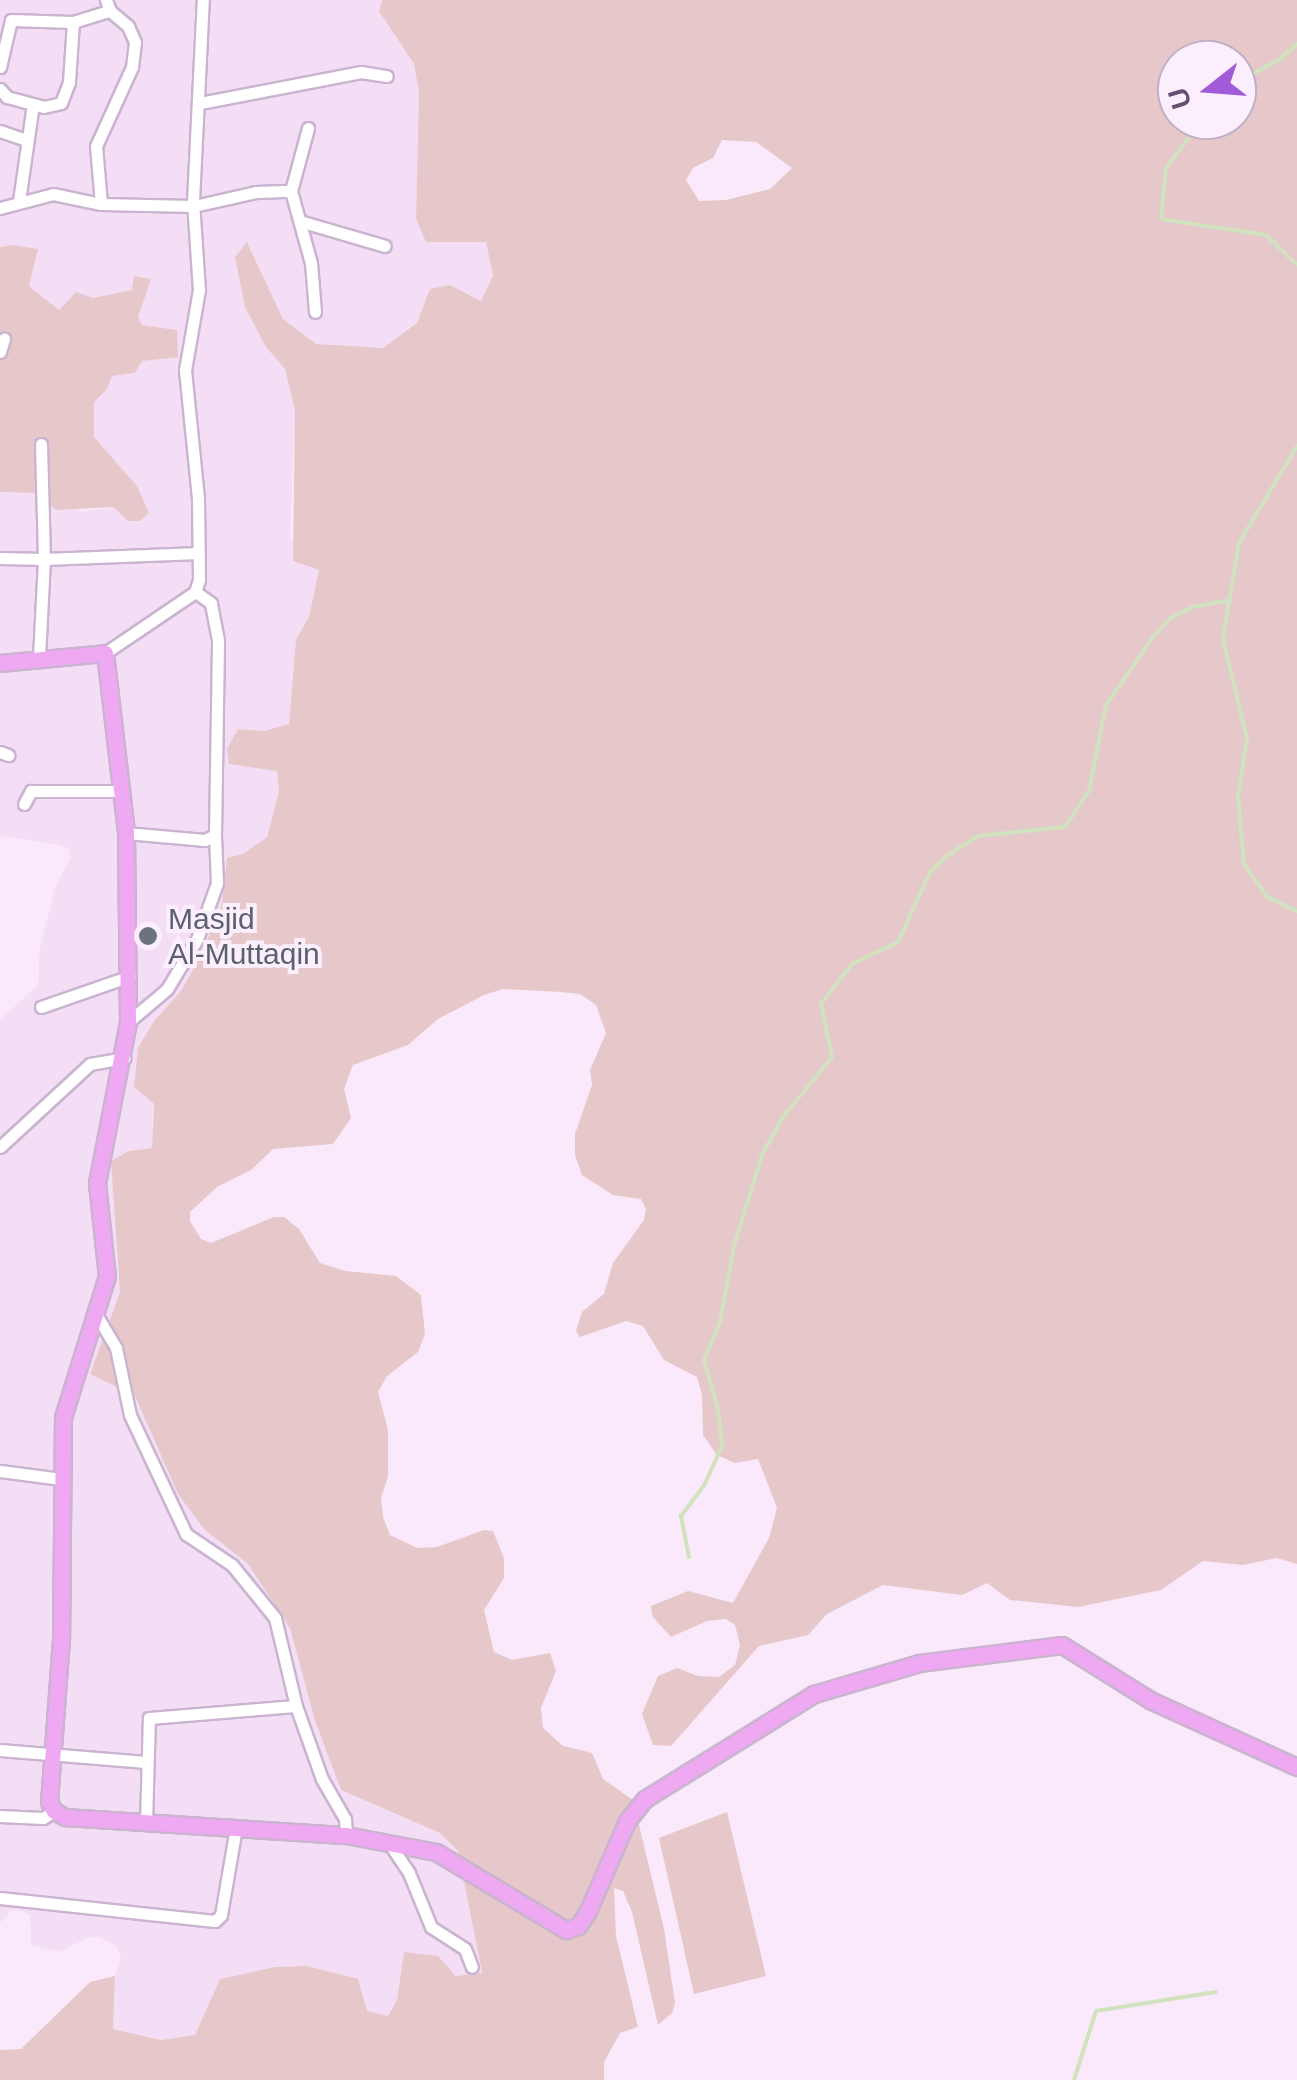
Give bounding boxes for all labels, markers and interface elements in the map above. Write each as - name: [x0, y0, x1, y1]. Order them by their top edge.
- north arrow: [1157, 40, 1257, 140]
- text: U: [1162, 84, 1198, 113]
- place label: Masjid Al-Muttaqin: [168, 901, 320, 972]
- marker: Masjid Al-Muttaqin: [137, 925, 159, 947]

